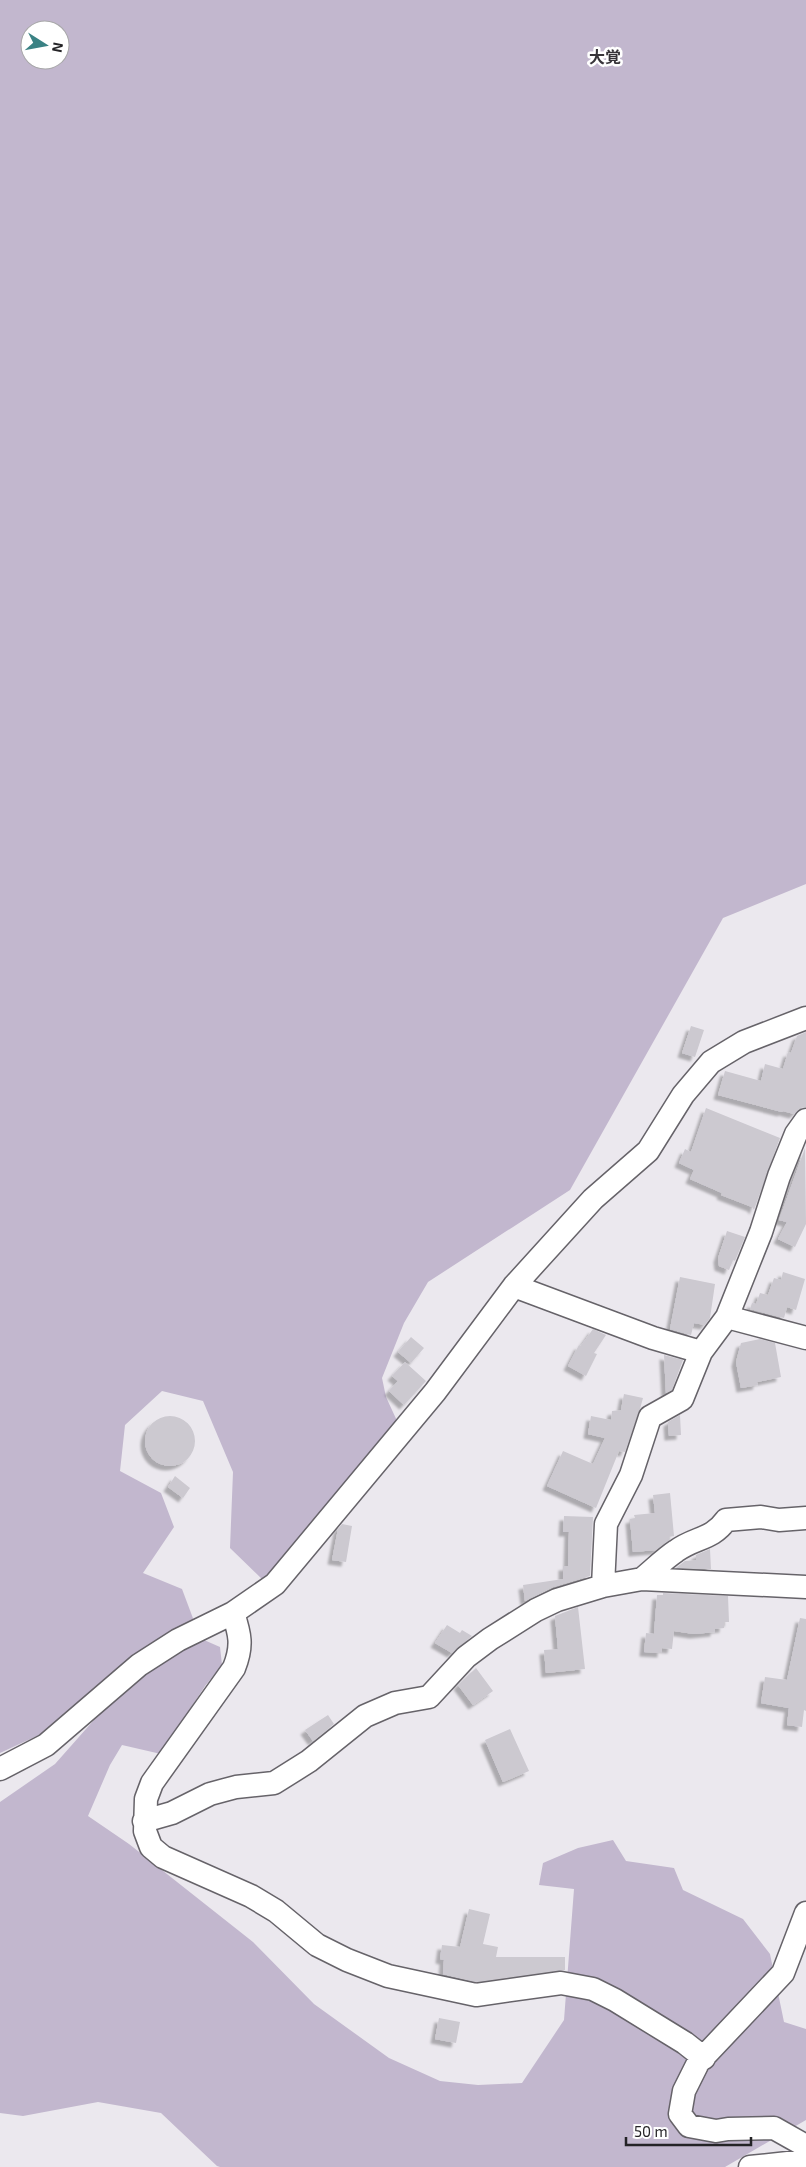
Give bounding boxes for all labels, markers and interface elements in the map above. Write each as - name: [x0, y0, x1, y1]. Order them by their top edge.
- north arrow: [20, 20, 70, 70]
- text: N: [49, 41, 68, 54]
- district label: 大覚: [589, 47, 621, 66]
- scale bar: [626, 2114, 751, 2146]
- text: 50 m: [634, 2122, 668, 2140]

